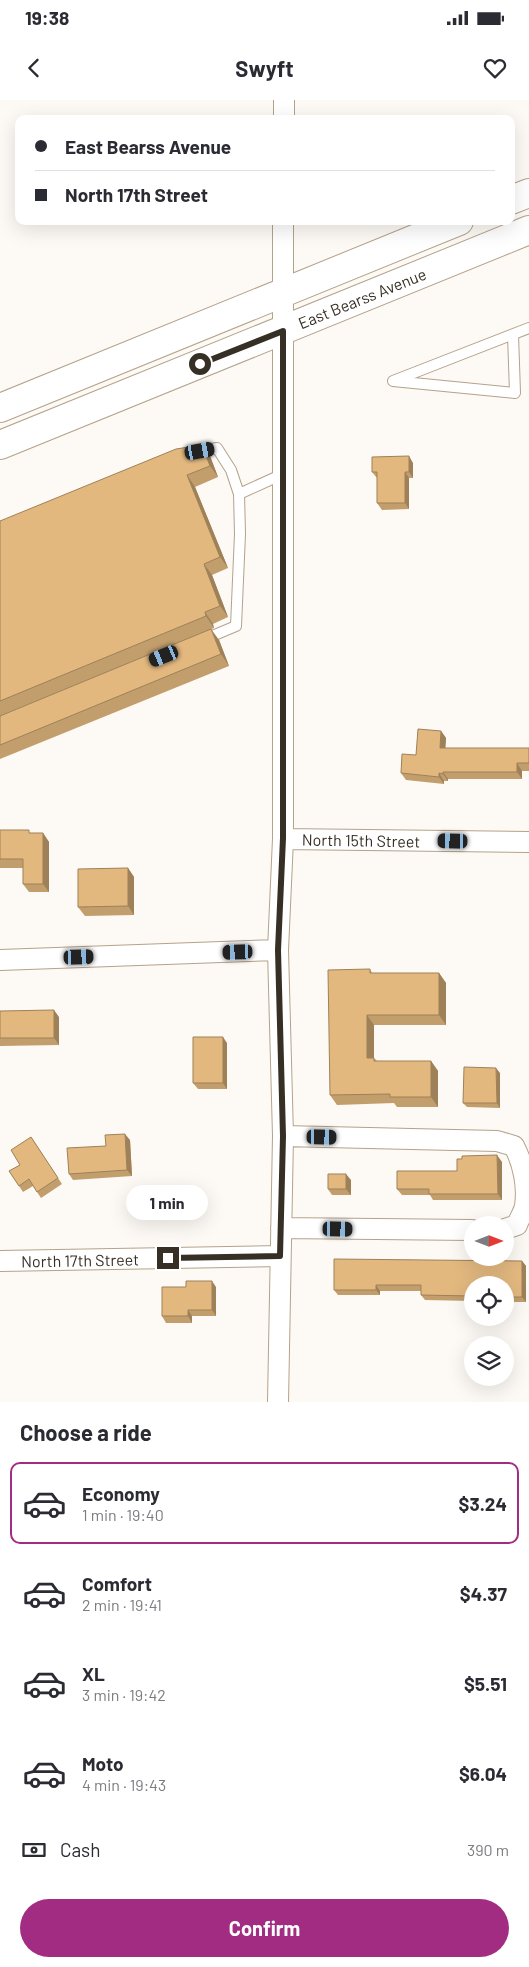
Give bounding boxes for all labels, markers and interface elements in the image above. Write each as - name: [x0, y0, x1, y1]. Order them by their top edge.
- text: 19:38: [25, 6, 69, 29]
- icon: back: [20, 54, 48, 82]
- icon: heart: [481, 54, 509, 82]
- text: Swyft: [235, 55, 294, 81]
- text: East Bearss Avenue: [65, 135, 231, 158]
- text: North 17th Street: [65, 183, 208, 206]
- street label: East Bearss Avenue: [295, 264, 429, 332]
- route start: [189, 353, 211, 375]
- car: [183, 441, 216, 461]
- car: [147, 643, 180, 669]
- street label: North 15th Street: [302, 829, 420, 851]
- car: [437, 833, 468, 849]
- car: [222, 944, 253, 960]
- car: [63, 949, 94, 965]
- car: [306, 1129, 337, 1145]
- callout: 1 min: [127, 1186, 209, 1220]
- text: 1 min: [149, 1193, 185, 1212]
- north arrow: [464, 1216, 514, 1266]
- map controls: [464, 1216, 514, 1386]
- car: [322, 1221, 353, 1237]
- route end: [157, 1247, 179, 1269]
- street label: North 17th Street: [21, 1249, 139, 1271]
- button: locate: [464, 1276, 514, 1326]
- button: layers: [464, 1336, 514, 1386]
- text: Choose a ride: [20, 1419, 152, 1445]
- icon: car: [22, 1481, 67, 1526]
- text: Economy: [82, 1482, 160, 1505]
- text: $3.24: [459, 1492, 507, 1515]
- text: 1 min · 19:40: [82, 1505, 164, 1524]
- icon: car: [22, 1571, 67, 1616]
- text: Comfort: [82, 1572, 152, 1595]
- text: $4.37: [460, 1582, 507, 1605]
- text: 2 min · 19:41: [82, 1595, 162, 1614]
- icon: car: [22, 1661, 67, 1706]
- text: XL: [82, 1662, 105, 1685]
- text: $5.51: [464, 1672, 507, 1695]
- text: 3 min · 19:42: [82, 1685, 166, 1704]
- icon: car: [22, 1751, 67, 1796]
- text: Moto: [82, 1752, 124, 1775]
- text: $6.04: [459, 1762, 507, 1785]
- text: 4 min · 19:43: [82, 1775, 166, 1794]
- icon: cash: [20, 1836, 48, 1864]
- text: Cash: [60, 1838, 101, 1861]
- text: 390 m: [467, 1840, 509, 1859]
- button: Confirm: [20, 1899, 509, 1957]

